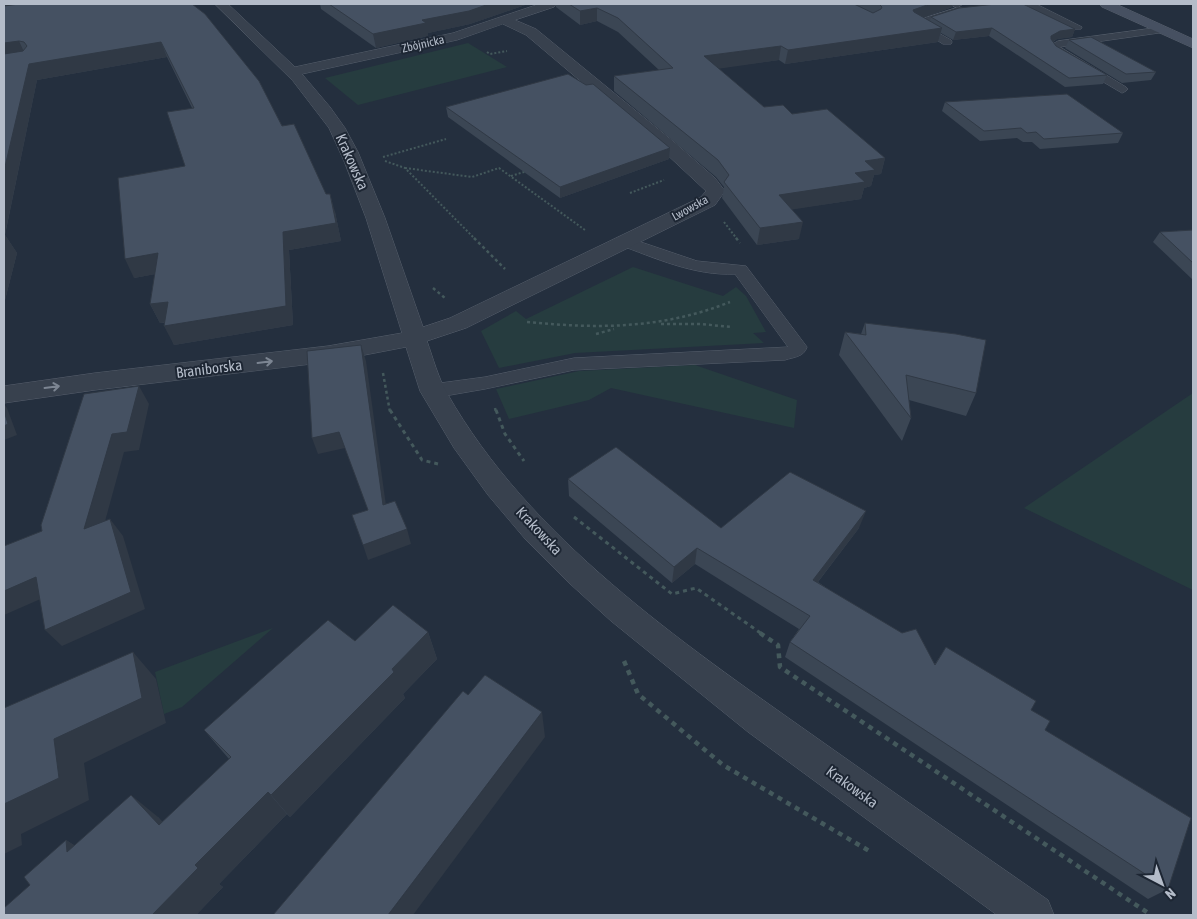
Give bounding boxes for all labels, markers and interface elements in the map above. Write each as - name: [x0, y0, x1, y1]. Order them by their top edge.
- street label: Zbójnicka: [400, 32, 446, 56]
- street label: Krakowska: [333, 131, 372, 192]
- street label: Lwowska: [670, 192, 710, 224]
- street label: Braniborska: [175, 356, 243, 381]
- one-way arrow: [257, 357, 273, 367]
- one-way arrow: [44, 382, 60, 392]
- street label: Krakowska: [513, 503, 566, 558]
- street label: Krakowska: [823, 762, 881, 811]
- north arrow: [1137, 859, 1187, 909]
- text: N: [1162, 885, 1179, 903]

